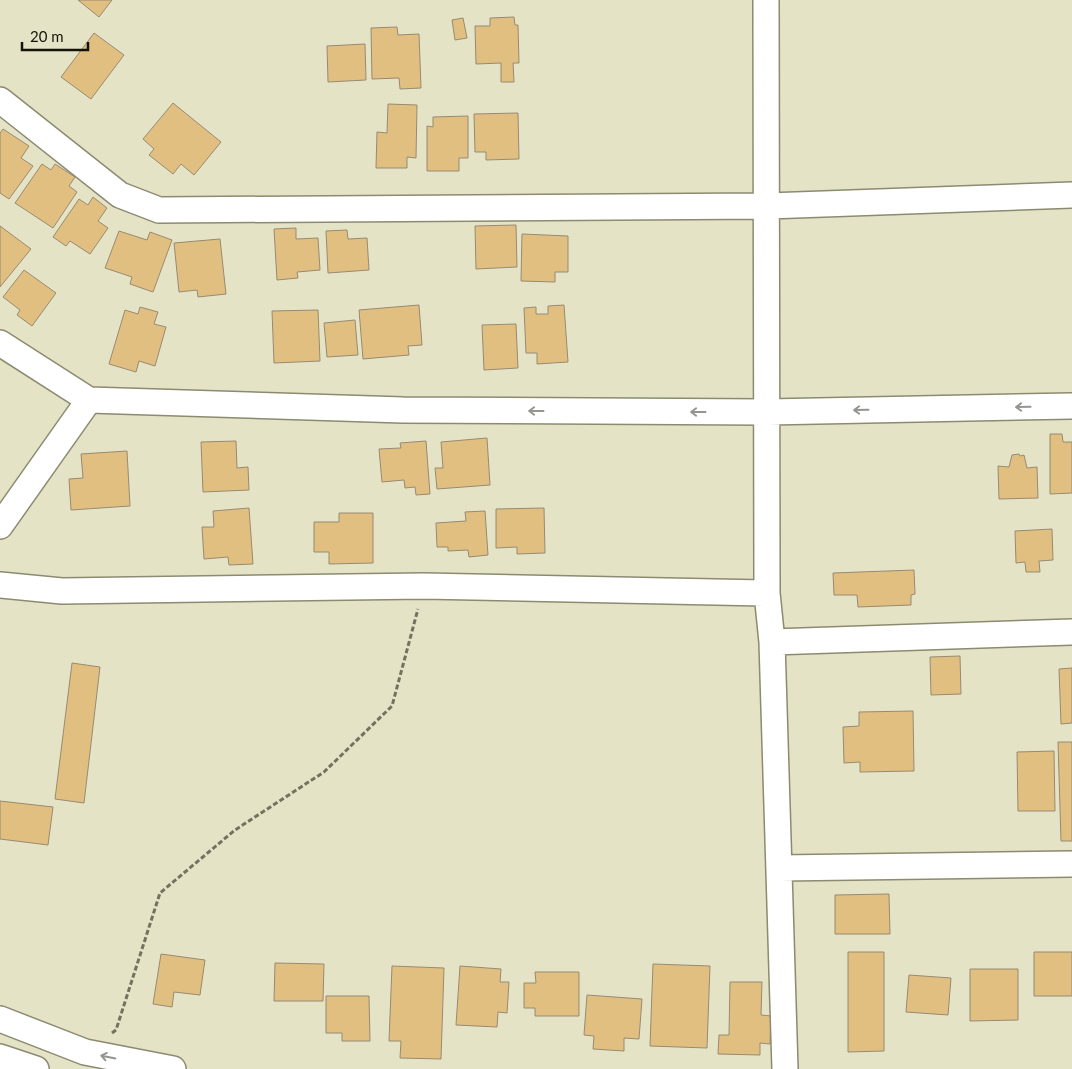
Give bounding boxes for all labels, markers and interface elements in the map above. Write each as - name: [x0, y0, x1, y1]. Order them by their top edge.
- scale bar: [22, 20, 89, 52]
- text: 20 m: [30, 27, 64, 45]
- one-way arrow: [1016, 402, 1032, 412]
- one-way arrow: [853, 405, 870, 415]
- one-way arrow: [528, 406, 544, 416]
- one-way arrow: [691, 407, 707, 416]
- one-way arrow: [101, 1051, 117, 1061]

